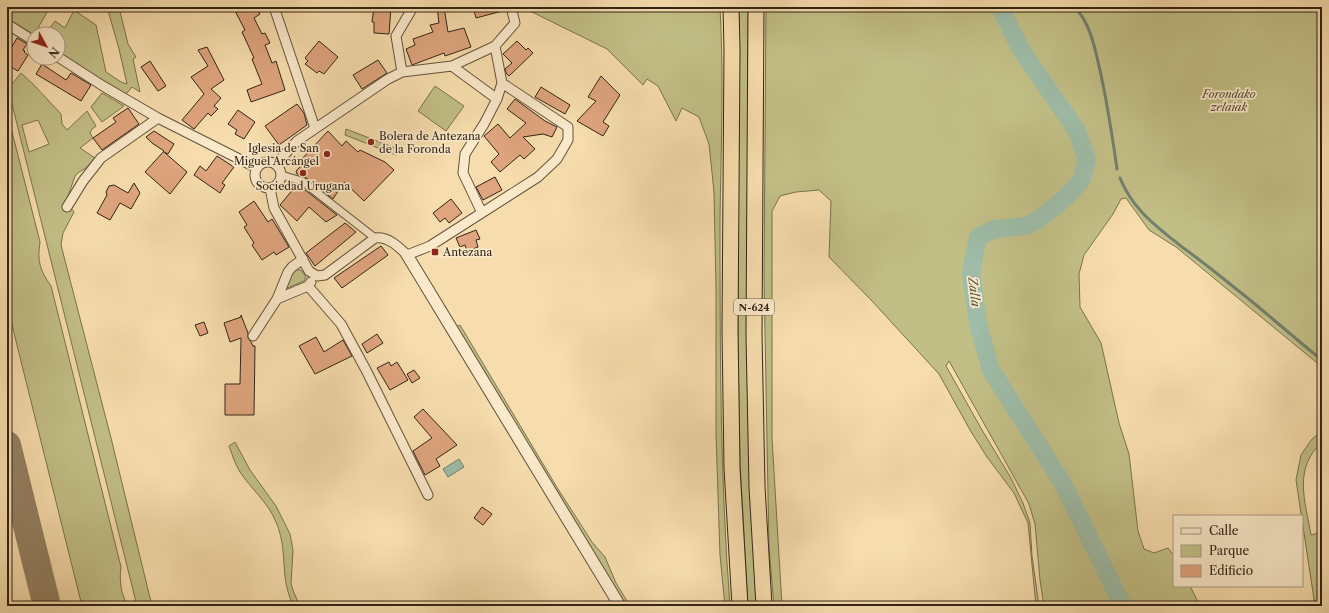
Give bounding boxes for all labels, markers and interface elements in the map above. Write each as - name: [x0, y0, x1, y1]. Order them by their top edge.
- north arrow: [26, 26, 66, 66]
- text: N: [45, 44, 62, 61]
- park label: Forondako zelaiak: [1201, 87, 1256, 114]
- place label: Bolera de Antezana de la Foronda: [379, 129, 481, 156]
- marker: Bolera de Antezana de la Foronda: [366, 137, 376, 147]
- place label: Iglesia de San Miguel Arcángel: [234, 141, 320, 168]
- marker: Iglesia de San Miguel Arcángel: [322, 149, 332, 159]
- marker: Sociedad Urugana: [298, 168, 308, 178]
- place label: Sociedad Urugana: [256, 179, 351, 193]
- place label: Antezana: [442, 245, 492, 259]
- marker: Antezana: [430, 247, 440, 257]
- water label: Zalla: [965, 275, 984, 308]
- road number: N-624: [734, 299, 774, 315]
- legend: [1173, 515, 1303, 587]
- text: Calle: [1209, 523, 1239, 538]
- text: Parque: [1209, 543, 1250, 558]
- text: Edificio: [1209, 563, 1253, 578]

